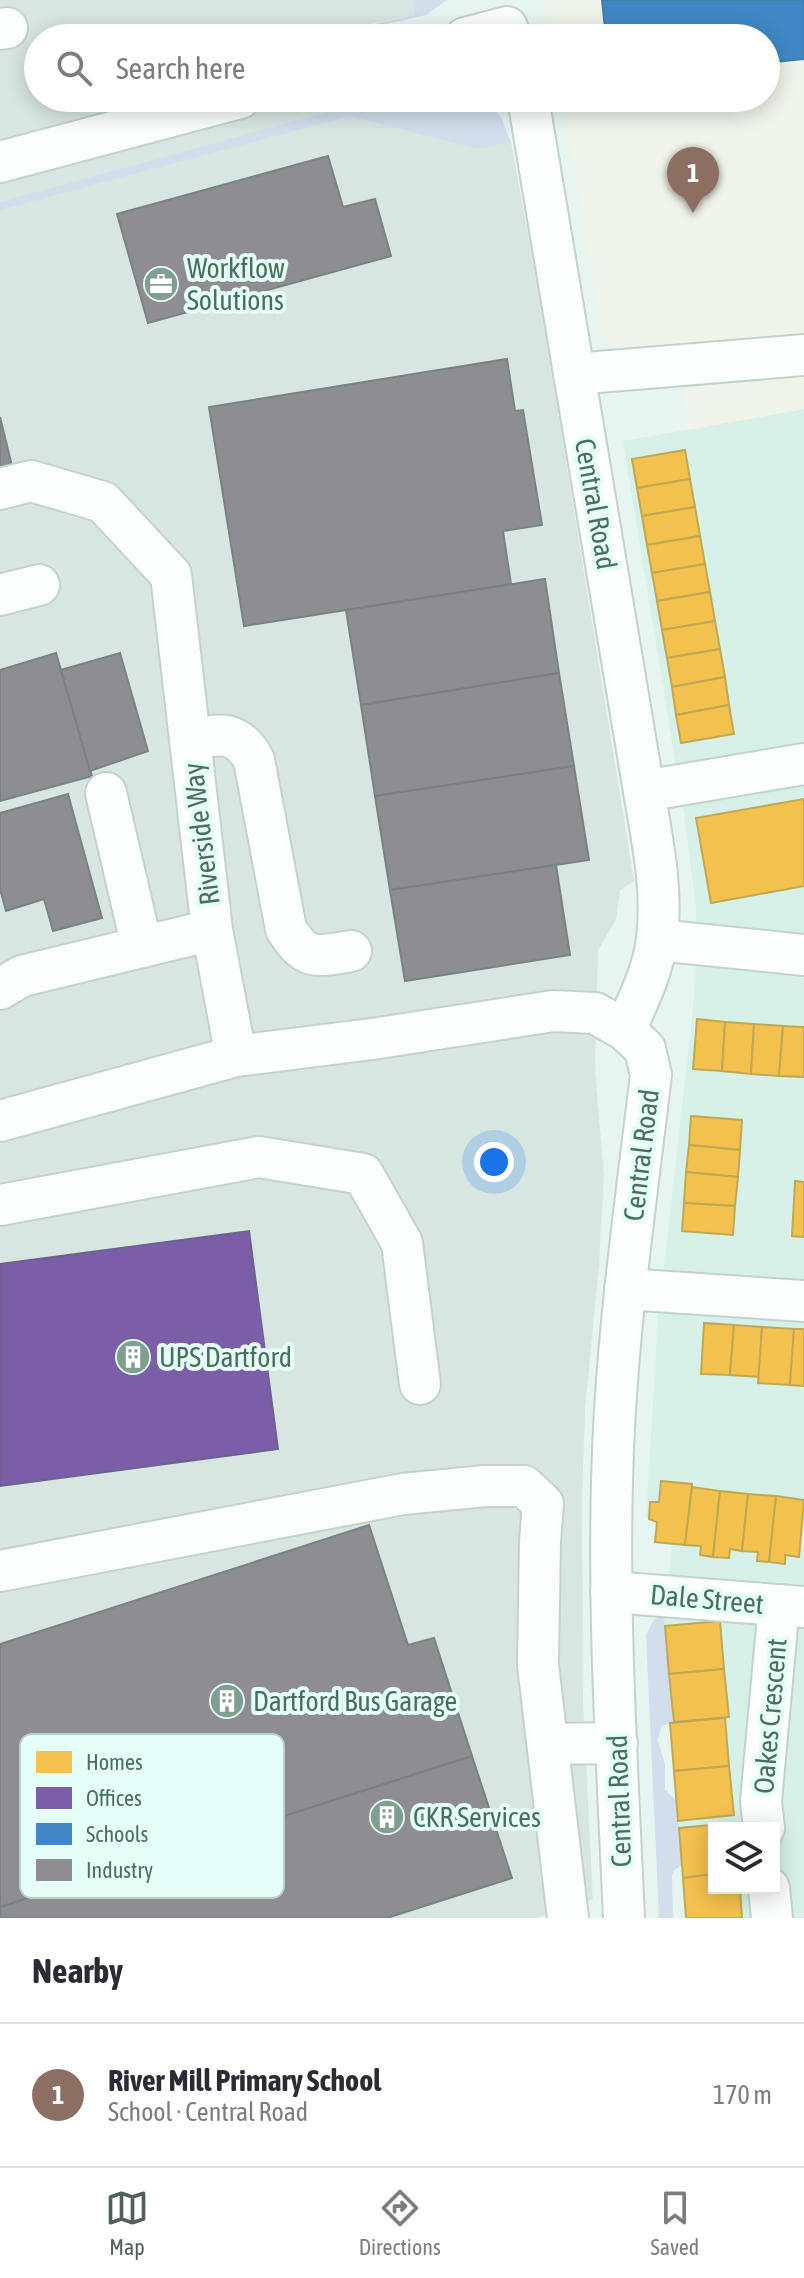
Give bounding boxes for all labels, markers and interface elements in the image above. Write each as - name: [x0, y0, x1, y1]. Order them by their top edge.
- search box: [24, 24, 780, 112]
- icon: search: [52, 46, 96, 90]
- text: Search here: [116, 51, 245, 85]
- pin: 1: [667, 147, 719, 213]
- place label: Workflow Solutions: [187, 252, 285, 316]
- office icon: Workflow Solutions: [142, 265, 180, 303]
- street label: Central Road: [569, 436, 623, 572]
- street label: Riverside Way: [176, 761, 226, 907]
- street label: Central Road: [617, 1087, 665, 1223]
- your location: [474, 1142, 514, 1182]
- building icon: UPS Dartford: [114, 1338, 152, 1376]
- place label: UPS Dartford: [159, 1341, 292, 1373]
- street label: Dale Street: [649, 1578, 765, 1620]
- street label: Oakes Crescent: [747, 1637, 793, 1795]
- building icon: Dartford Bus Garage: [208, 1682, 246, 1720]
- place label: Dartford Bus Garage: [253, 1685, 457, 1717]
- legend: [20, 1734, 284, 1898]
- street label: Central Road: [601, 1734, 637, 1868]
- text: Homes: [86, 1749, 143, 1775]
- text: Offices: [86, 1785, 142, 1811]
- building icon: CKR Services: [368, 1798, 406, 1836]
- place label: CKR Services: [413, 1801, 541, 1833]
- text: Schools: [86, 1821, 149, 1847]
- map controls: [708, 1822, 780, 1894]
- button: layers: [708, 1822, 780, 1894]
- text: Industry: [86, 1857, 153, 1883]
- text: Nearby: [32, 1951, 123, 1990]
- text: River Mill Primary School: [108, 2063, 381, 2097]
- text: 1: [52, 2080, 64, 2110]
- text: 170 m: [713, 2080, 772, 2110]
- text: School · Central Road: [108, 2097, 308, 2127]
- tab: Map: [105, 2186, 149, 2260]
- tab: Directions: [359, 2186, 441, 2260]
- tab: Saved: [650, 2186, 699, 2260]

